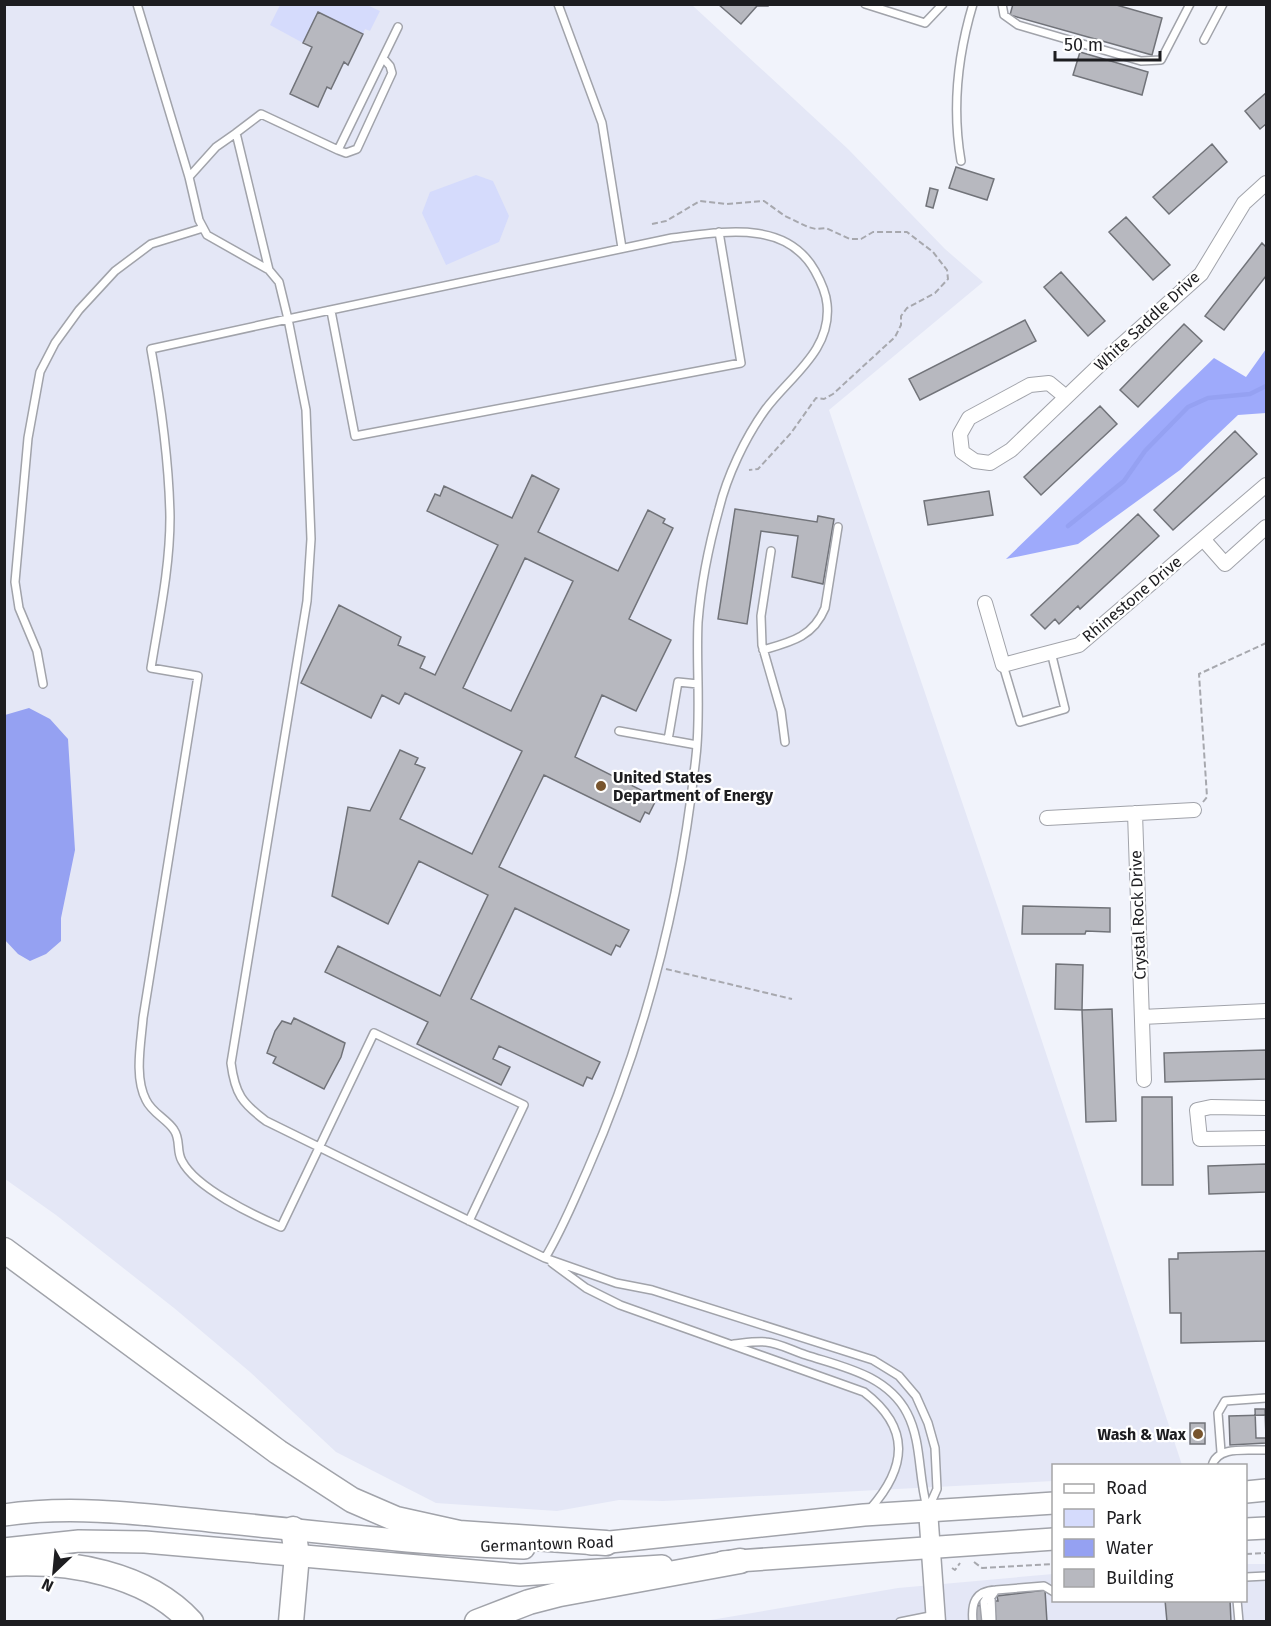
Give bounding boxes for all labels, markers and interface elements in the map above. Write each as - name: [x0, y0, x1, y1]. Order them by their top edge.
- scale bar: [1055, 24, 1160, 62]
- text: 50 m: [1064, 34, 1103, 56]
- street label: White Saddle Drive: [1090, 267, 1204, 375]
- street label: Rhinestone Drive: [1078, 552, 1186, 646]
- place label: United States Department of Energy: [613, 768, 774, 805]
- marker: United States Department of Energy: [594, 779, 608, 793]
- street label: Crystal Rock Drive: [1126, 850, 1150, 980]
- place label: Wash & Wax: [1098, 1425, 1187, 1444]
- marker: Wash & Wax: [1191, 1427, 1205, 1441]
- legend: [1052, 1464, 1247, 1602]
- text: Road: [1106, 1477, 1148, 1499]
- text: Park: [1106, 1507, 1142, 1529]
- street label: Germantown Road: [480, 1532, 614, 1556]
- text: Water: [1106, 1537, 1153, 1559]
- north arrow: [24, 1542, 84, 1602]
- text: Building: [1106, 1567, 1174, 1589]
- text: N: [39, 1574, 57, 1596]

